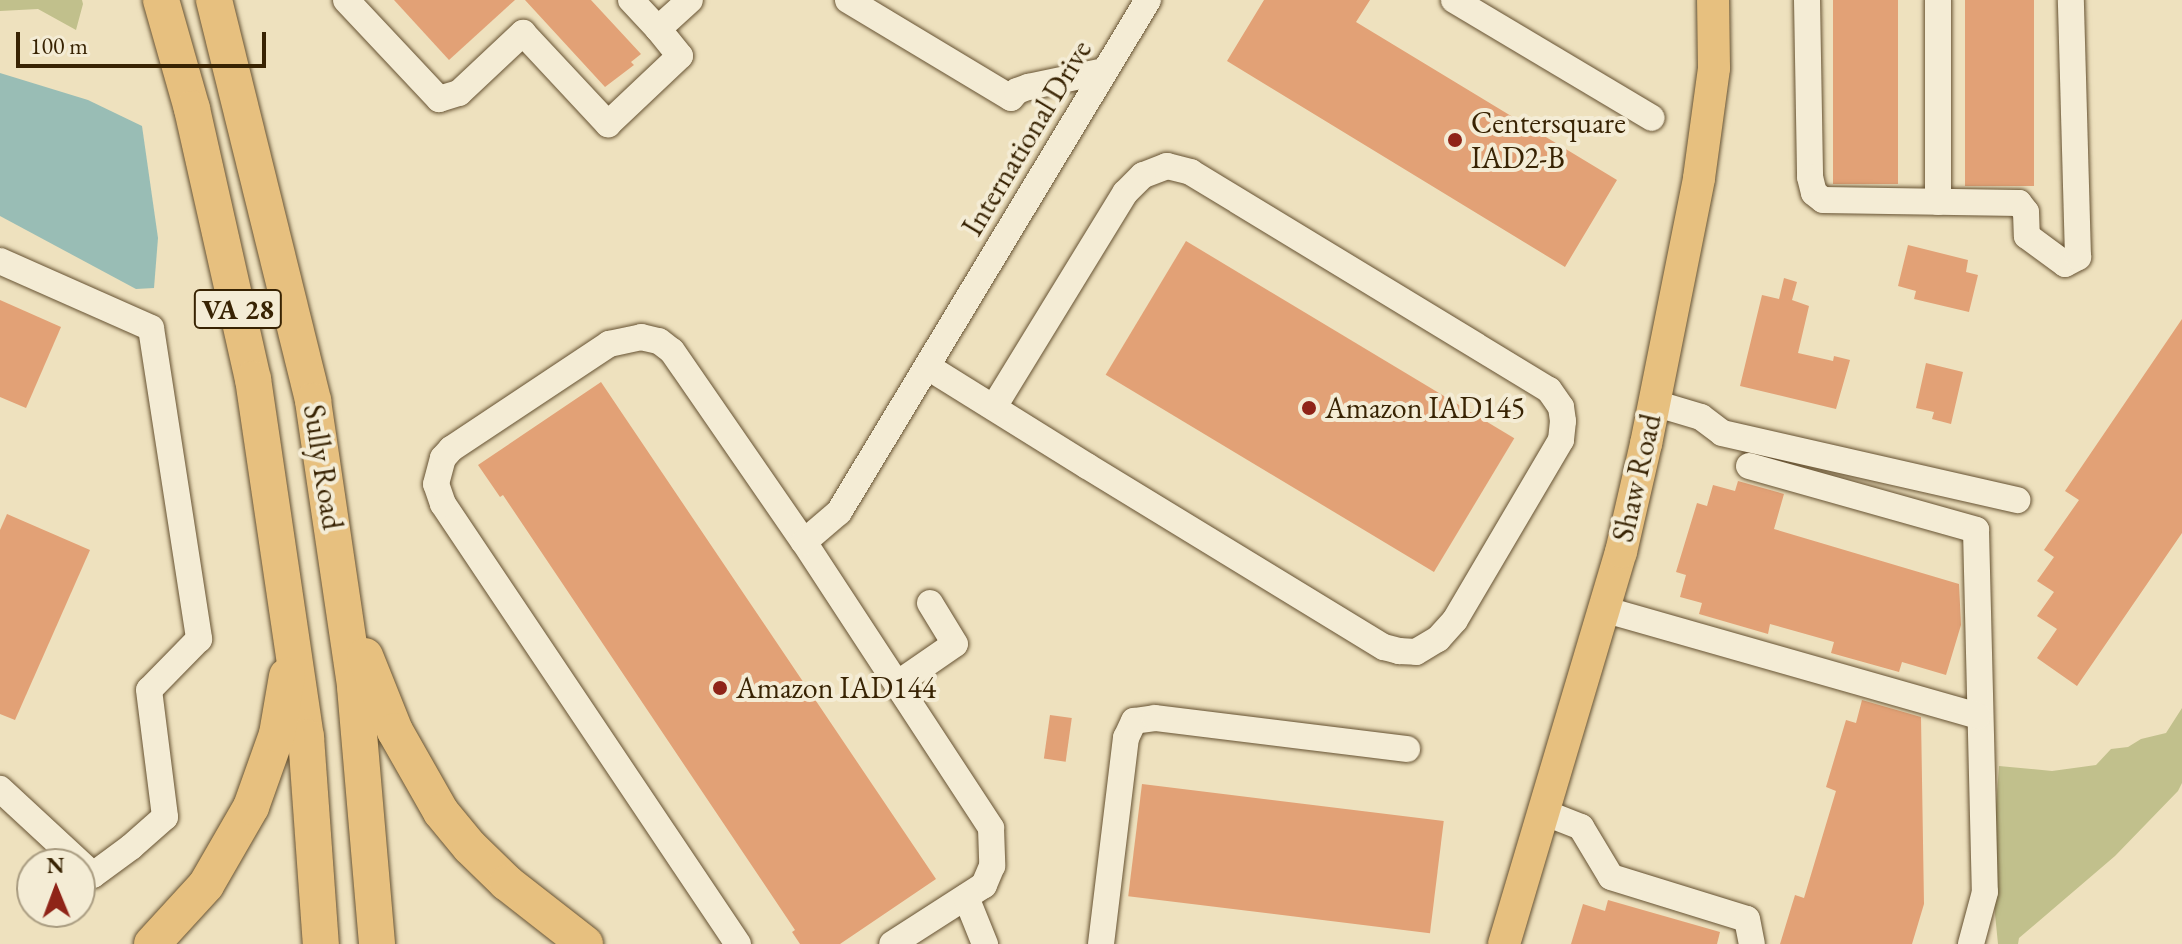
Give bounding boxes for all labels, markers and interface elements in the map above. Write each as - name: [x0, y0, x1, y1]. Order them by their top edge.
- scale bar: [20, 16, 270, 66]
- text: 100 m: [30, 30, 88, 61]
- street label: International Drive: [954, 34, 1100, 242]
- place label: Centersquare IAD2-B: [1471, 105, 1626, 176]
- marker: Centersquare IAD2-B: [1446, 131, 1464, 149]
- road number: VA 28: [192, 285, 284, 333]
- place label: Amazon IAD145: [1325, 390, 1525, 426]
- marker: Amazon IAD145: [1300, 399, 1318, 417]
- street label: Sully Road: [295, 402, 351, 532]
- street label: Shaw Road: [1605, 411, 1669, 545]
- place label: Amazon IAD144: [736, 670, 936, 706]
- marker: Amazon IAD144: [711, 679, 729, 697]
- north arrow: [16, 848, 96, 928]
- text: N: [46, 851, 65, 880]

